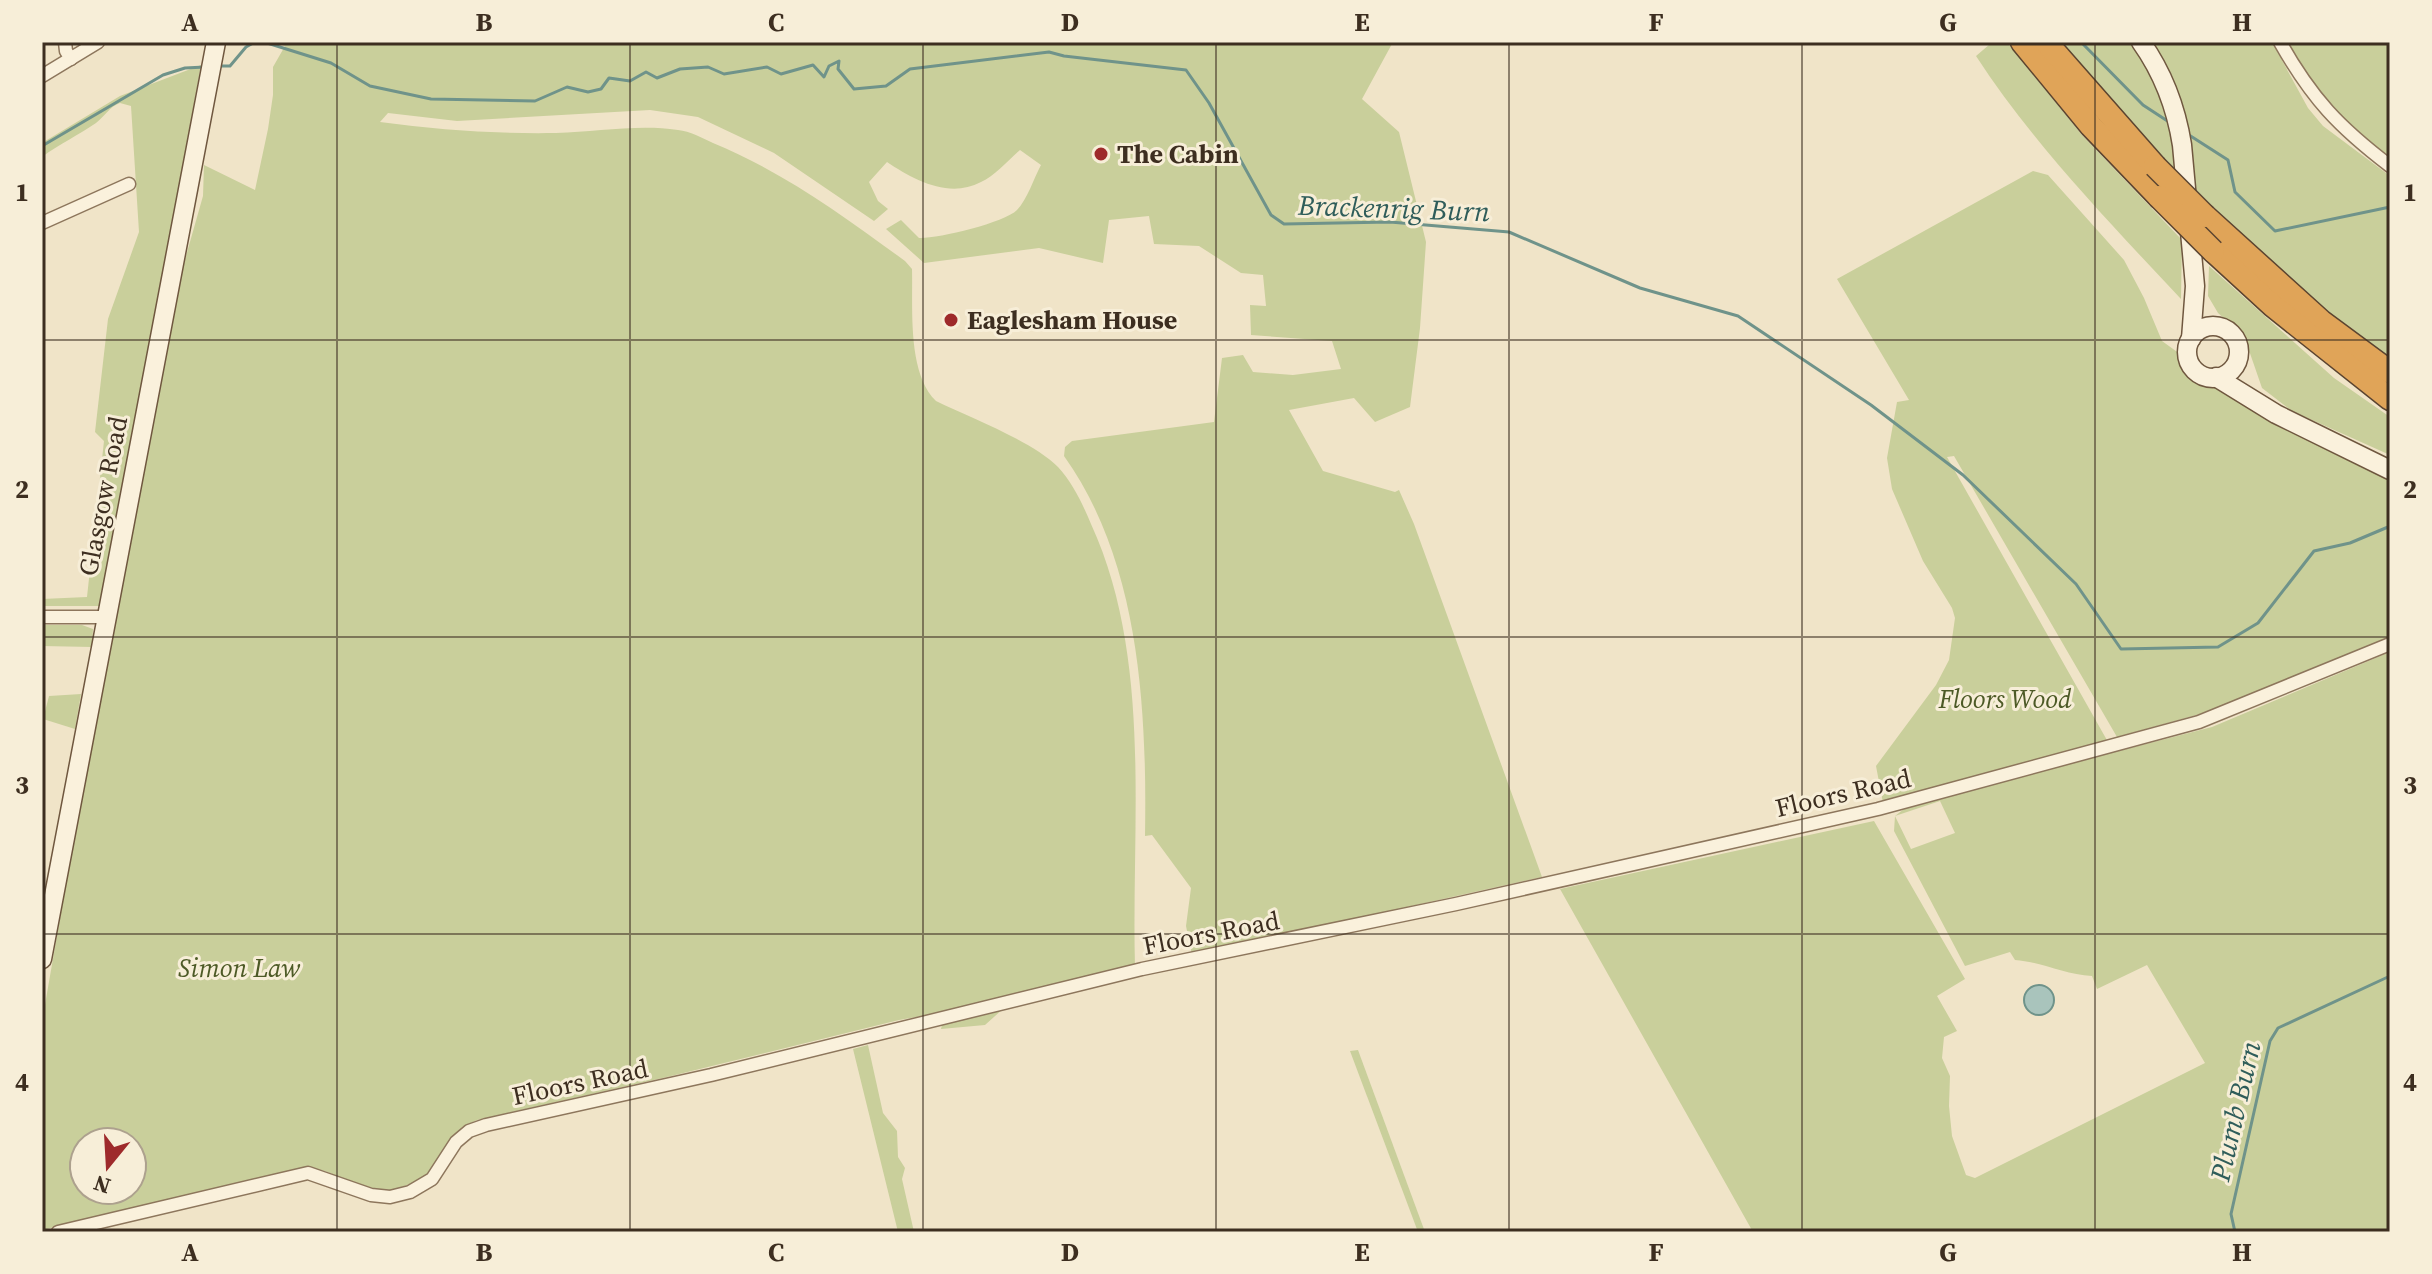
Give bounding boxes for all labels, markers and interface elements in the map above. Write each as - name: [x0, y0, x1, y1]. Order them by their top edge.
- text: A: [181, 4, 199, 40]
- text: B: [476, 4, 493, 40]
- text: C: [768, 4, 784, 40]
- text: D: [1061, 4, 1079, 40]
- text: E: [1354, 4, 1370, 40]
- text: F: [1648, 4, 1664, 40]
- text: G: [1939, 4, 1957, 40]
- text: H: [2232, 4, 2252, 40]
- place label: The Cabin: [1117, 136, 1239, 172]
- marker: The Cabin: [1092, 145, 1110, 163]
- text: 1: [15, 174, 29, 210]
- text: 1: [2403, 174, 2417, 210]
- water label: Brackenrig Burn: [1297, 186, 1491, 230]
- place label: Eaglesham House: [967, 302, 1177, 338]
- marker: Eaglesham House: [942, 311, 960, 329]
- street label: Glasgow Road: [70, 413, 136, 579]
- text: 2: [15, 471, 29, 507]
- text: 2: [2403, 471, 2417, 507]
- park label: Floors Wood: [1937, 681, 2072, 717]
- street label: Floors Road: [1772, 760, 1915, 826]
- text: 3: [15, 767, 29, 803]
- text: 3: [2403, 767, 2417, 803]
- street label: Floors Road: [1140, 902, 1283, 964]
- park label: Simon Law: [178, 950, 301, 986]
- water label: Plumb Burn: [2200, 1037, 2270, 1186]
- street label: Floors Road: [509, 1050, 652, 1114]
- text: 4: [15, 1064, 29, 1100]
- text: 4: [2403, 1064, 2417, 1100]
- north arrow: [68, 1126, 148, 1206]
- text: N: [90, 1168, 114, 1202]
- text: A: [181, 1234, 199, 1270]
- text: B: [476, 1234, 493, 1270]
- text: C: [768, 1234, 784, 1270]
- text: D: [1061, 1234, 1079, 1270]
- text: E: [1354, 1234, 1370, 1270]
- text: F: [1648, 1234, 1664, 1270]
- text: G: [1939, 1234, 1957, 1270]
- text: H: [2232, 1234, 2252, 1270]

